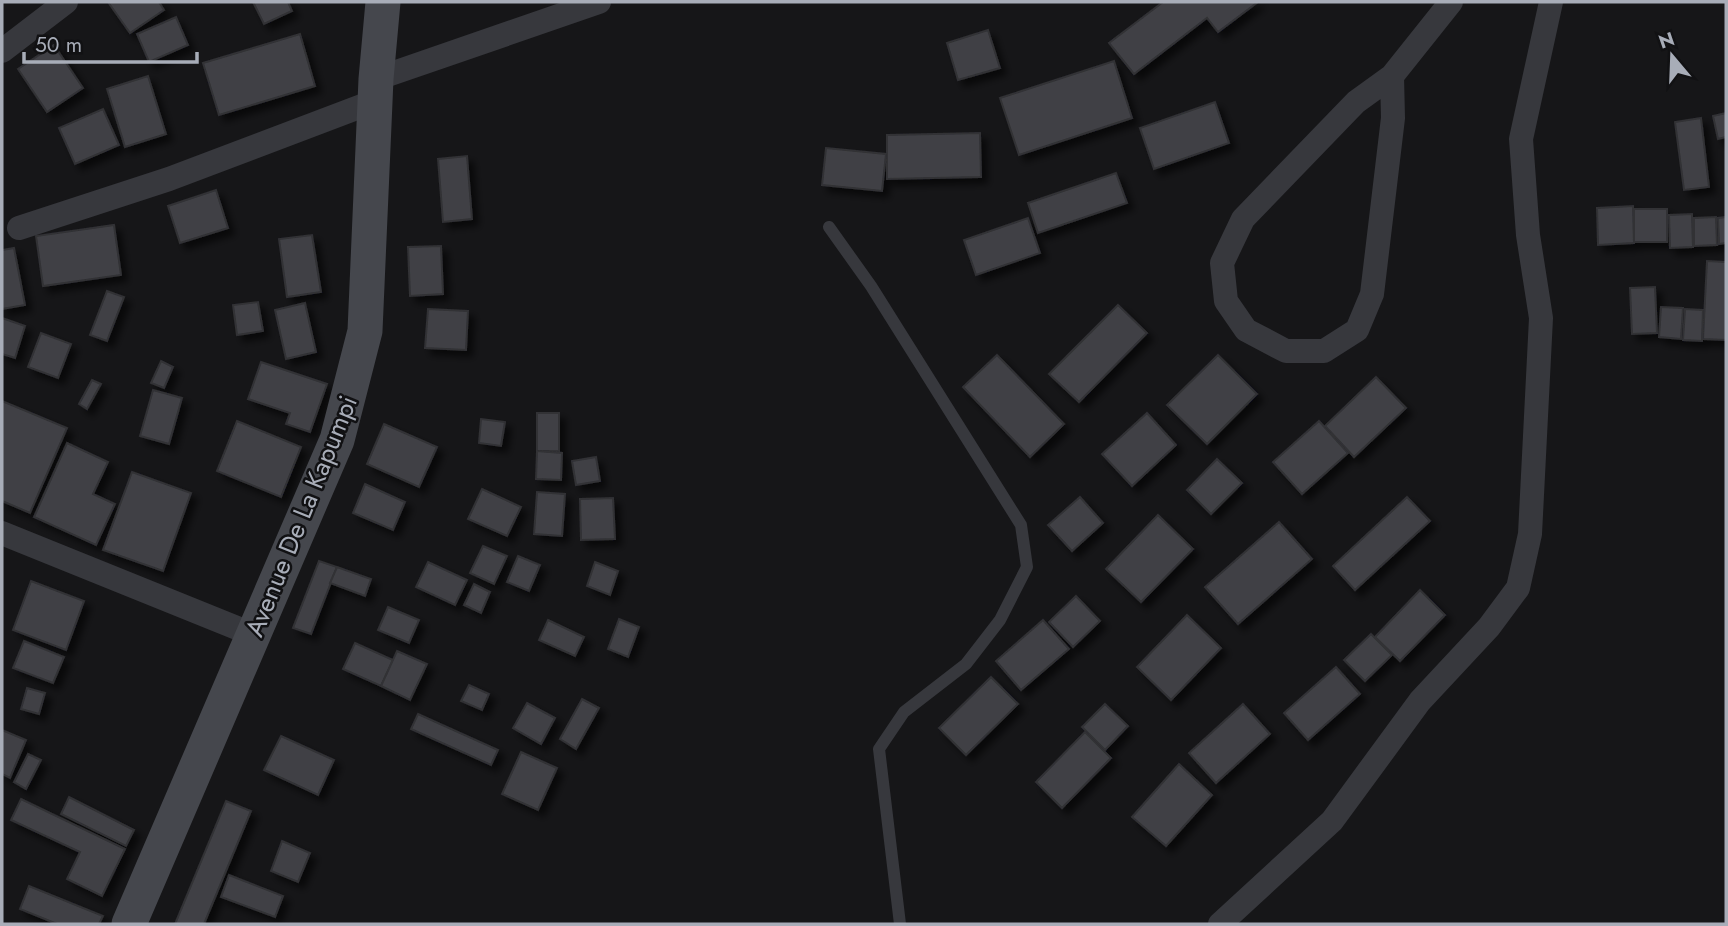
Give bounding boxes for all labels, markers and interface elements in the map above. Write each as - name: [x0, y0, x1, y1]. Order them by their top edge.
- scale bar: [24, 21, 198, 65]
- north arrow: [1637, 21, 1707, 91]
- text: N: [1655, 25, 1678, 56]
- text: 50 m: [35, 30, 82, 60]
- street label: Avenue De La Kapumpi: [235, 390, 367, 642]

